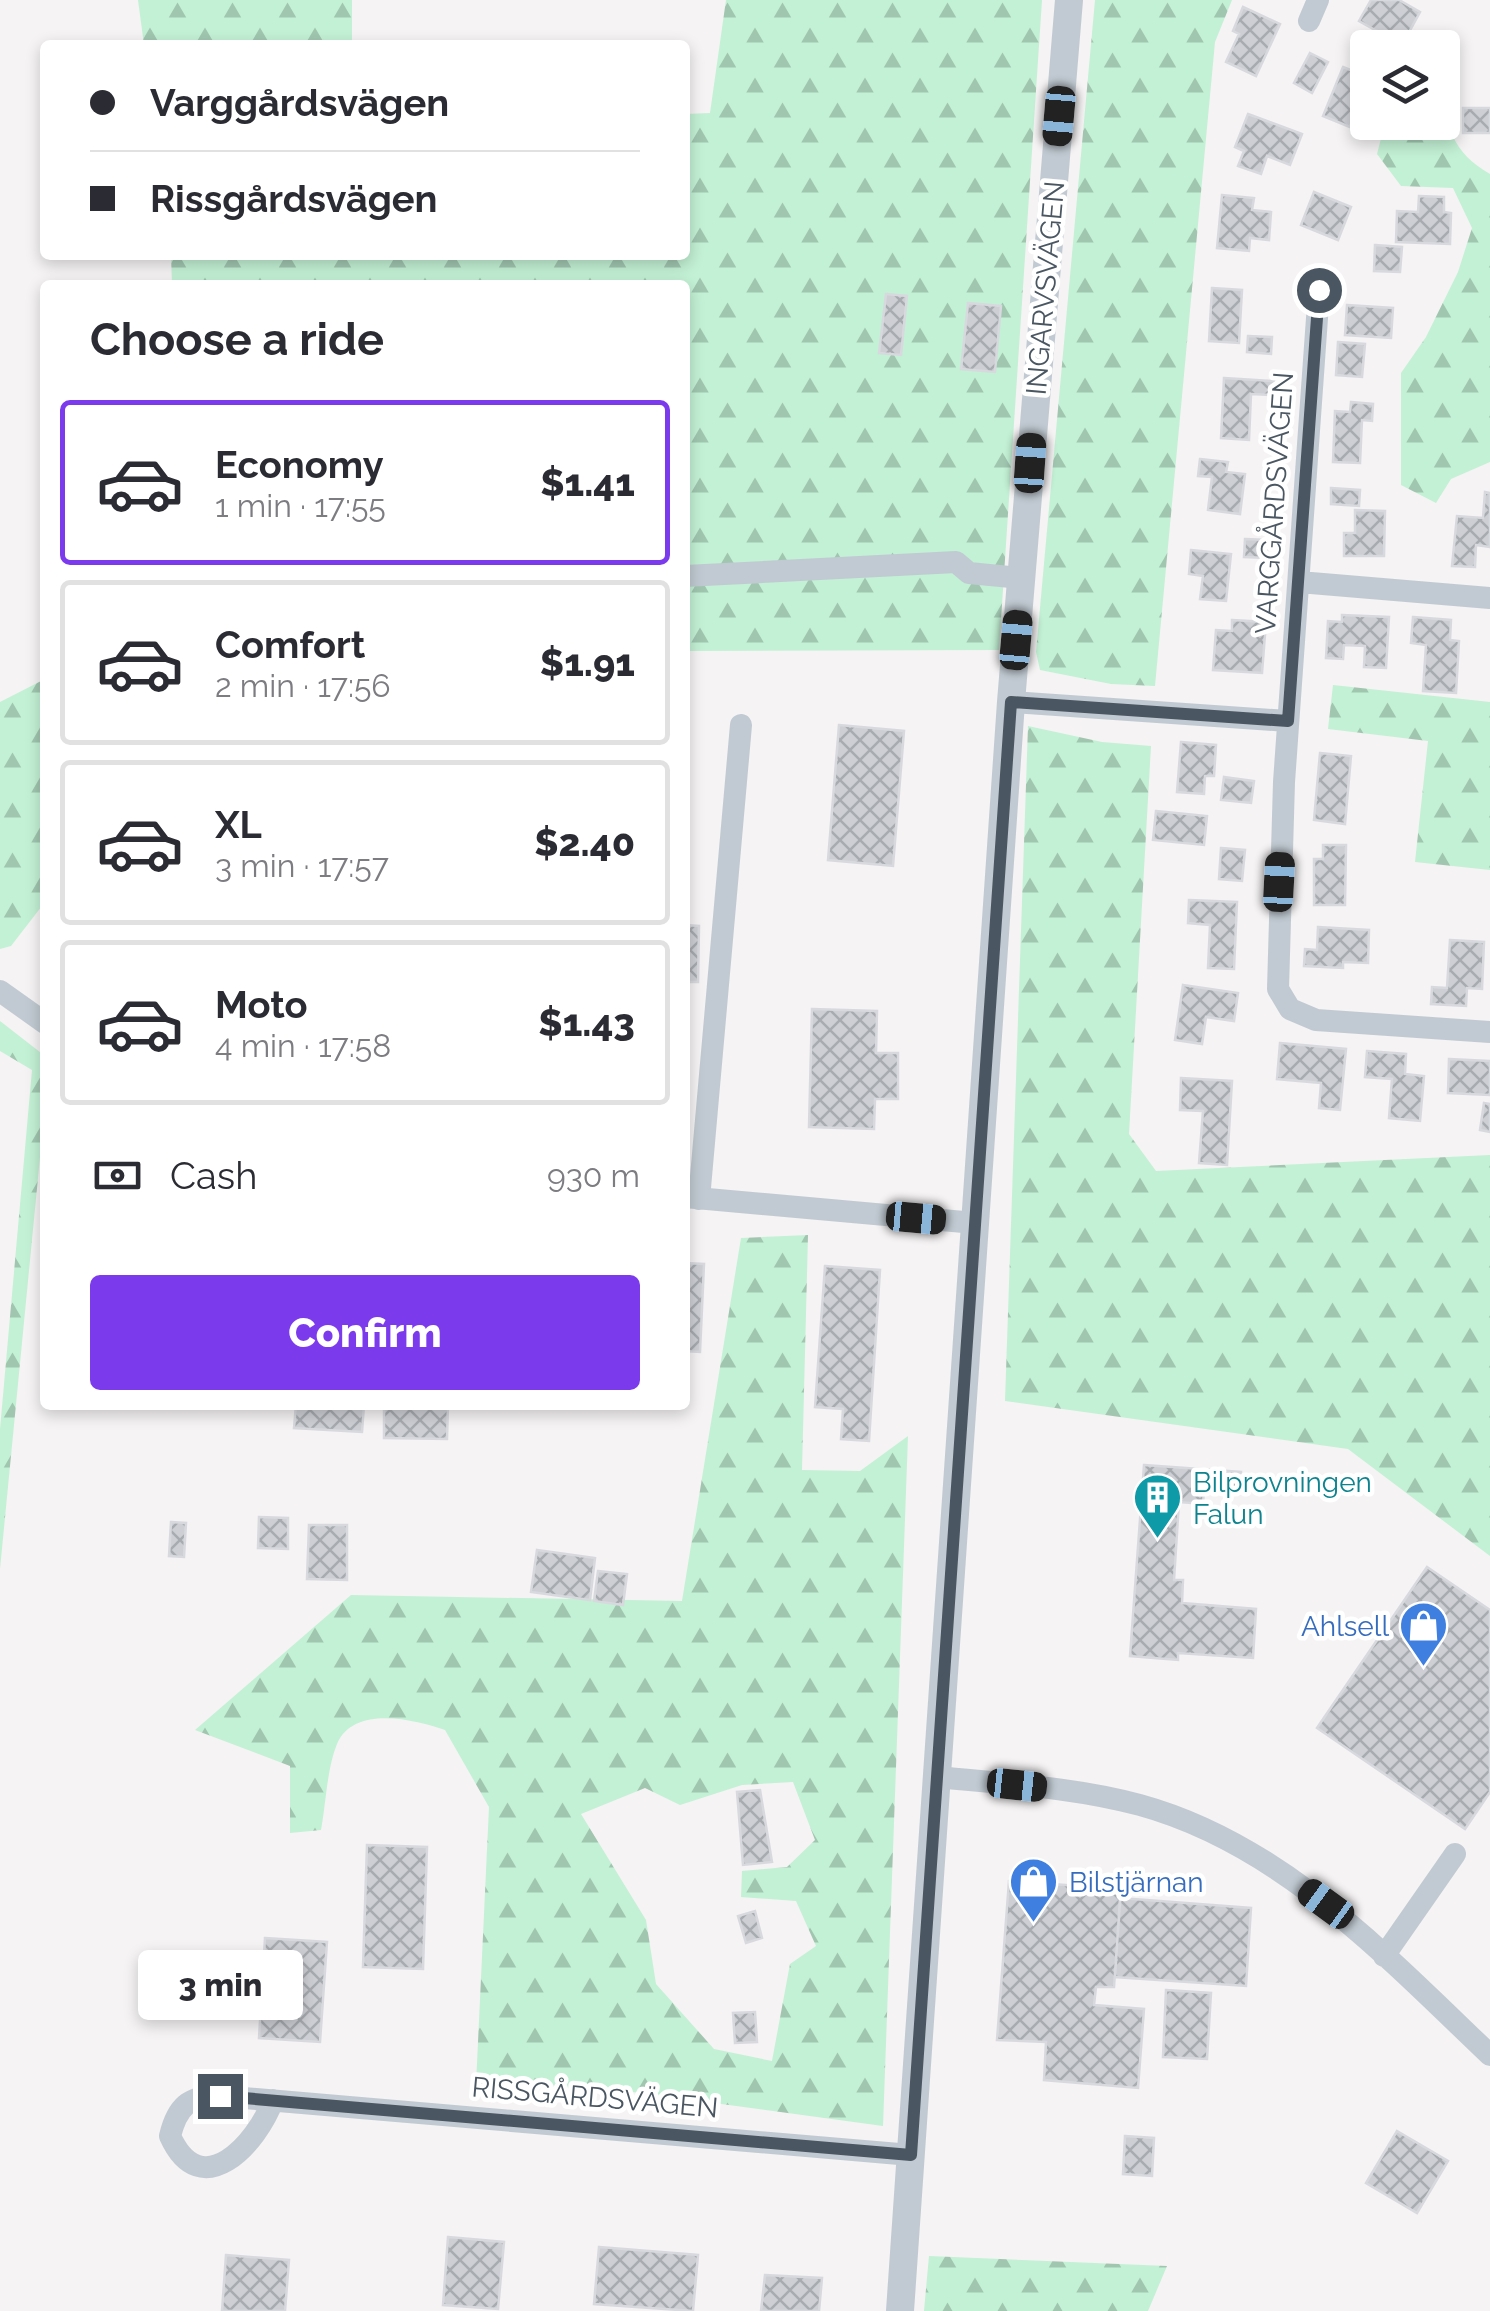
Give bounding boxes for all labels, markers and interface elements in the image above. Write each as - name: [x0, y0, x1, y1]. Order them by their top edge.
- map controls: [1350, 30, 1460, 140]
- button: layers: [1350, 30, 1460, 140]
- text: Varggårdsvägen: [150, 80, 449, 125]
- car: [1041, 85, 1077, 147]
- text: Rissgårdsvägen: [150, 176, 438, 221]
- street label: INGARVSVÄGEN: [1020, 180, 1071, 396]
- route start: [1297, 268, 1342, 313]
- text: Choose a ride: [90, 313, 384, 366]
- street label: VARGGÅRDSVÄGEN: [1248, 371, 1300, 635]
- car: [1013, 432, 1047, 494]
- icon: car: [95, 438, 185, 528]
- text: Economy: [215, 442, 384, 487]
- text: $1.41: [540, 460, 635, 505]
- text: 1 min · 17:55: [215, 487, 386, 524]
- car: [998, 609, 1034, 671]
- icon: car: [95, 618, 185, 708]
- text: Comfort: [215, 622, 365, 667]
- text: $1.91: [540, 640, 635, 685]
- text: 2 min · 17:56: [215, 667, 391, 704]
- icon: car: [95, 798, 185, 888]
- text: XL: [215, 802, 262, 847]
- text: $2.40: [534, 820, 635, 865]
- text: 3 min · 17:57: [215, 847, 389, 884]
- car: [1262, 851, 1296, 913]
- icon: car: [95, 978, 185, 1068]
- text: Moto: [215, 982, 308, 1027]
- text: $1.43: [538, 1000, 635, 1045]
- text: 4 min · 17:58: [215, 1027, 391, 1064]
- icon: cash: [90, 1148, 145, 1203]
- text: Cash: [170, 1153, 257, 1198]
- text: 930 m: [547, 1157, 640, 1194]
- car: [885, 1200, 947, 1236]
- button: Confirm: [90, 1275, 640, 1390]
- place label: Bilprovningen Falun: [1193, 1466, 1372, 1531]
- building icon: Bilprovningen Falun: [1132, 1472, 1184, 1540]
- shop icon: Ahlsell: [1398, 1600, 1450, 1668]
- place label: Ahlsell: [1301, 1610, 1389, 1643]
- car: [986, 1767, 1048, 1803]
- shop icon: Bilstjärnan: [1008, 1856, 1060, 1924]
- place label: Bilstjärnan: [1069, 1866, 1204, 1899]
- car: [1293, 1874, 1359, 1934]
- callout: 3 min: [138, 1951, 302, 2021]
- text: 3 min: [179, 1966, 262, 2003]
- street label: RISSGÅRDSVÄGEN: [470, 2069, 720, 2125]
- route end: [198, 2074, 243, 2119]

